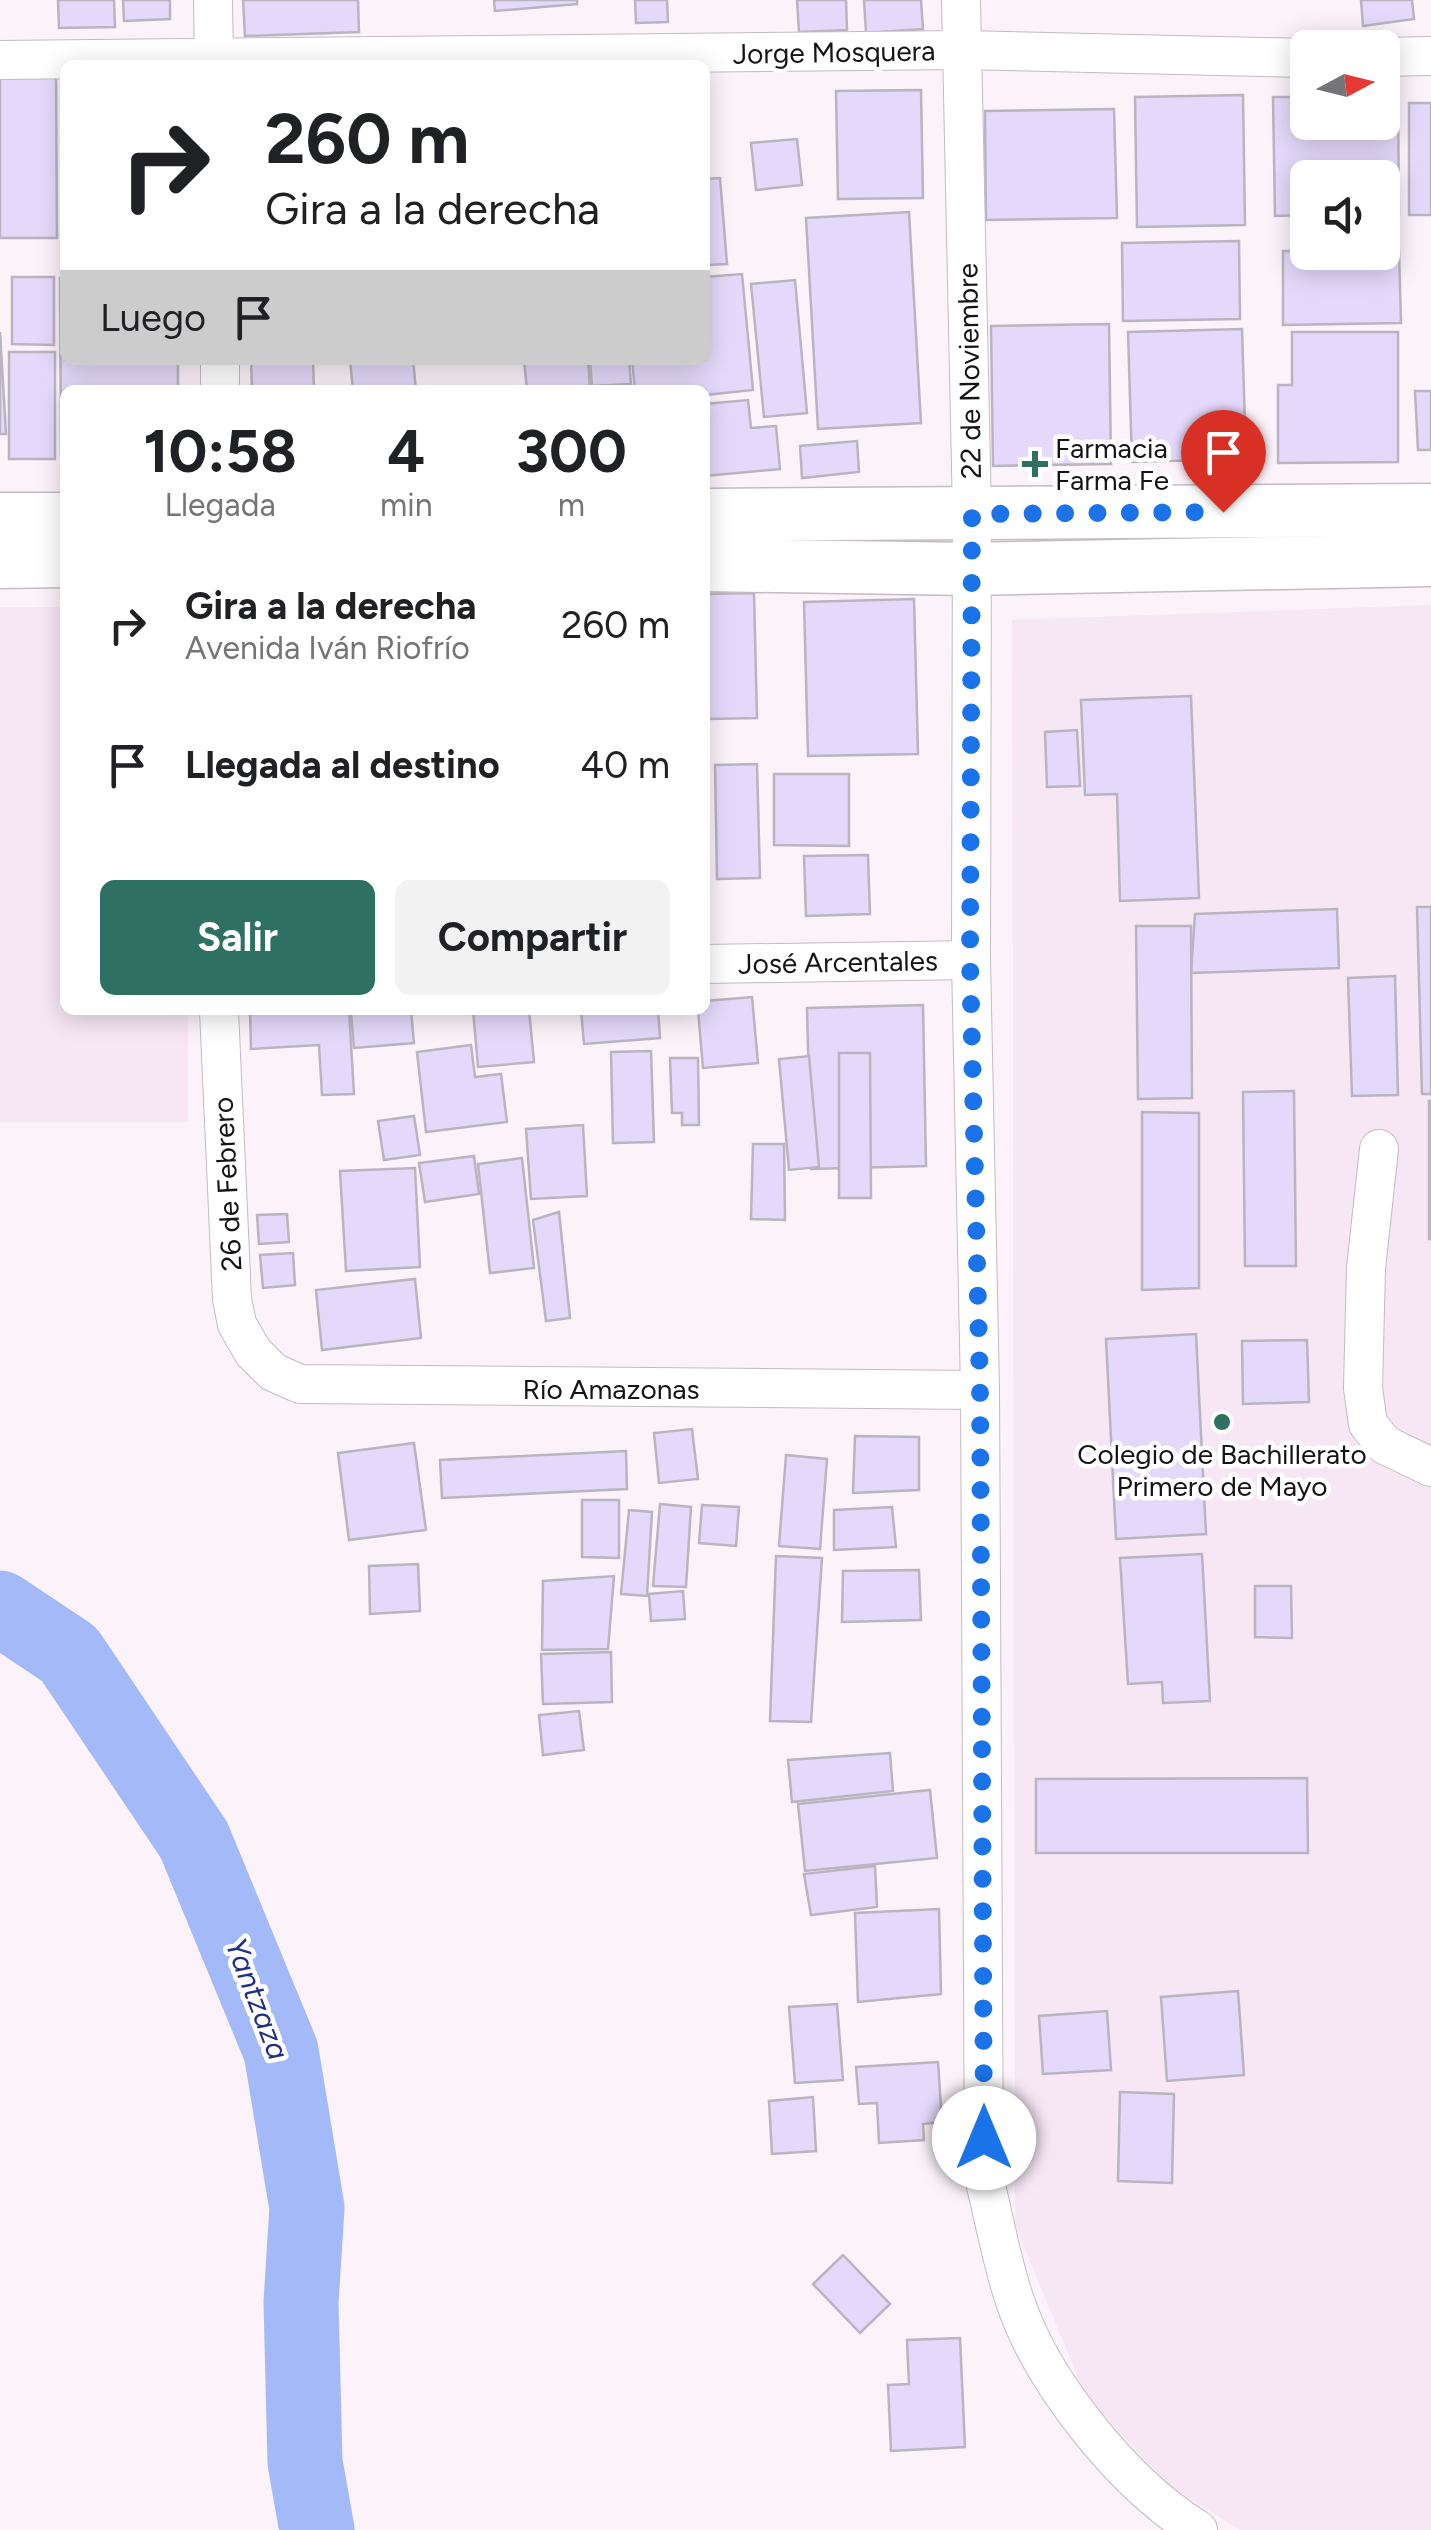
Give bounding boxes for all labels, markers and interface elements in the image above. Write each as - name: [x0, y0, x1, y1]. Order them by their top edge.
- north arrow: [1290, 30, 1400, 140]
- map controls: [1290, 30, 1400, 270]
- street label: Jorge Mosquera: [732, 33, 936, 71]
- text: 260 m: [265, 96, 469, 181]
- icon: right: [100, 100, 230, 230]
- button: sound: [1290, 160, 1400, 270]
- text: Gira a la derecha: [265, 181, 600, 235]
- street label: 22 de Noviembre: [950, 263, 988, 479]
- icon: arrive: [226, 290, 281, 345]
- text: Luego: [100, 295, 206, 341]
- pin: [1181, 410, 1266, 513]
- text: 10:58: [143, 415, 297, 487]
- text: 4: [387, 415, 425, 487]
- text: 300: [516, 415, 627, 487]
- icon: arrive: [1196, 425, 1251, 480]
- place label: Farmacia Farma Fe: [1055, 431, 1169, 497]
- marker: Farmacia Farma Fe: [1024, 453, 1046, 475]
- text: Llegada: [164, 486, 276, 524]
- text: min: [380, 486, 433, 524]
- text: m: [558, 486, 585, 524]
- text: Gira a la derecha: [185, 583, 477, 629]
- icon: right: [100, 598, 155, 653]
- text: 260 m: [561, 602, 670, 648]
- text: Avenida Iván Riofrío: [185, 629, 470, 667]
- icon: arrive: [100, 738, 155, 793]
- text: Llegada al destino: [185, 742, 500, 788]
- text: 40 m: [580, 742, 670, 788]
- button: Salir: [100, 880, 375, 995]
- button: Compartir: [395, 880, 670, 995]
- street label: José Arcentales: [738, 943, 938, 981]
- street label: 26 de Febrero: [205, 1096, 249, 1272]
- street label: Río Amazonas: [522, 1372, 700, 1406]
- marker: Colegio de Bachillerato Primero de Mayo: [1211, 1411, 1233, 1433]
- place label: Colegio de Bachillerato Primero de Mayo: [1077, 1437, 1367, 1503]
- water label: Yantzaza: [217, 1933, 297, 2065]
- position arrow: [932, 2086, 1036, 2190]

